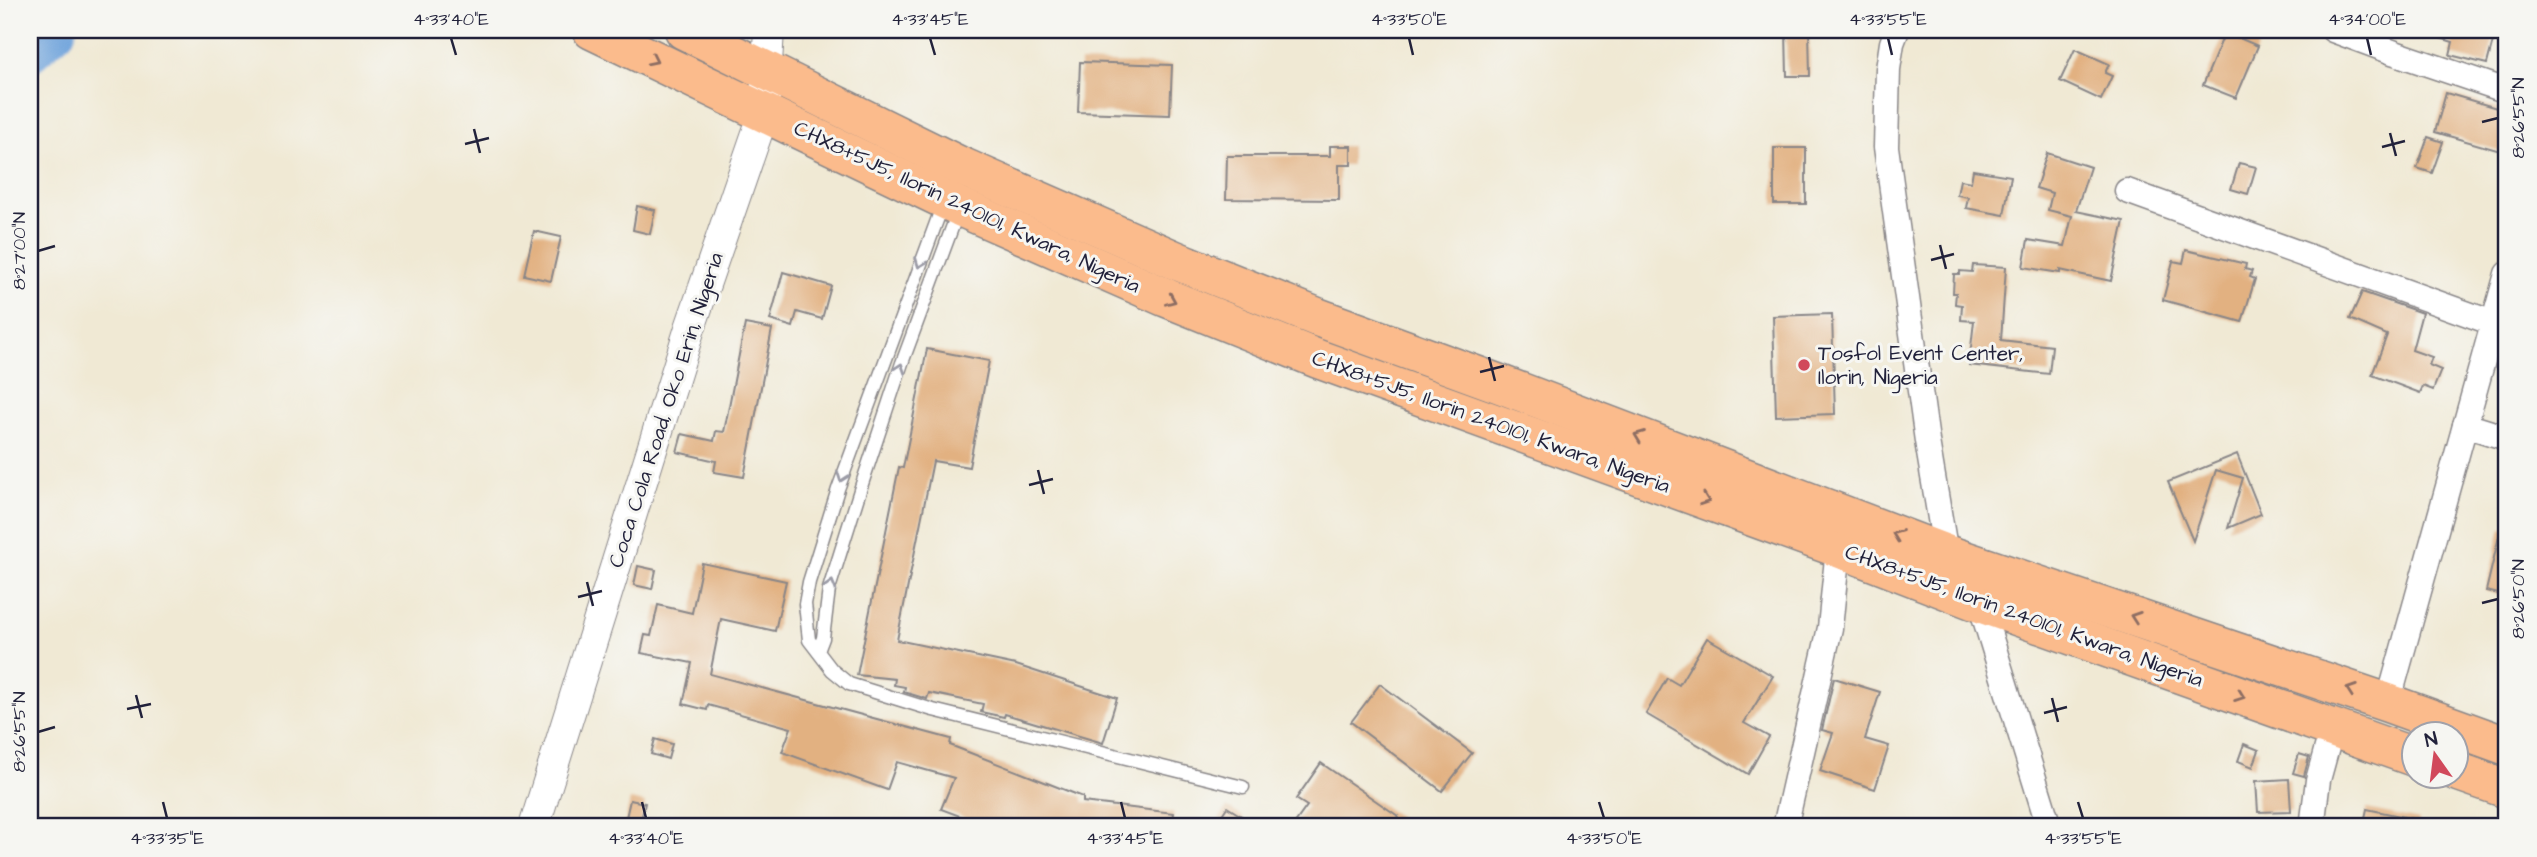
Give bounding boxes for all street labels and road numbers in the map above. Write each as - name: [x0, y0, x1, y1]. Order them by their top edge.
- street label: CHX8+5J5, Ilorin 240101, Kwara, Nigeria: [788, 114, 1145, 302]
- street label: Coca Cola Road, Oko Erin, Nigeria: [601, 249, 733, 572]
- street label: CHX8+5J5, Ilorin 240101, Kwara, Nigeria: [1307, 344, 1674, 502]
- street label: CHX8+5J5, Ilorin 240101, Kwara, Nigeria: [1840, 538, 2207, 696]

